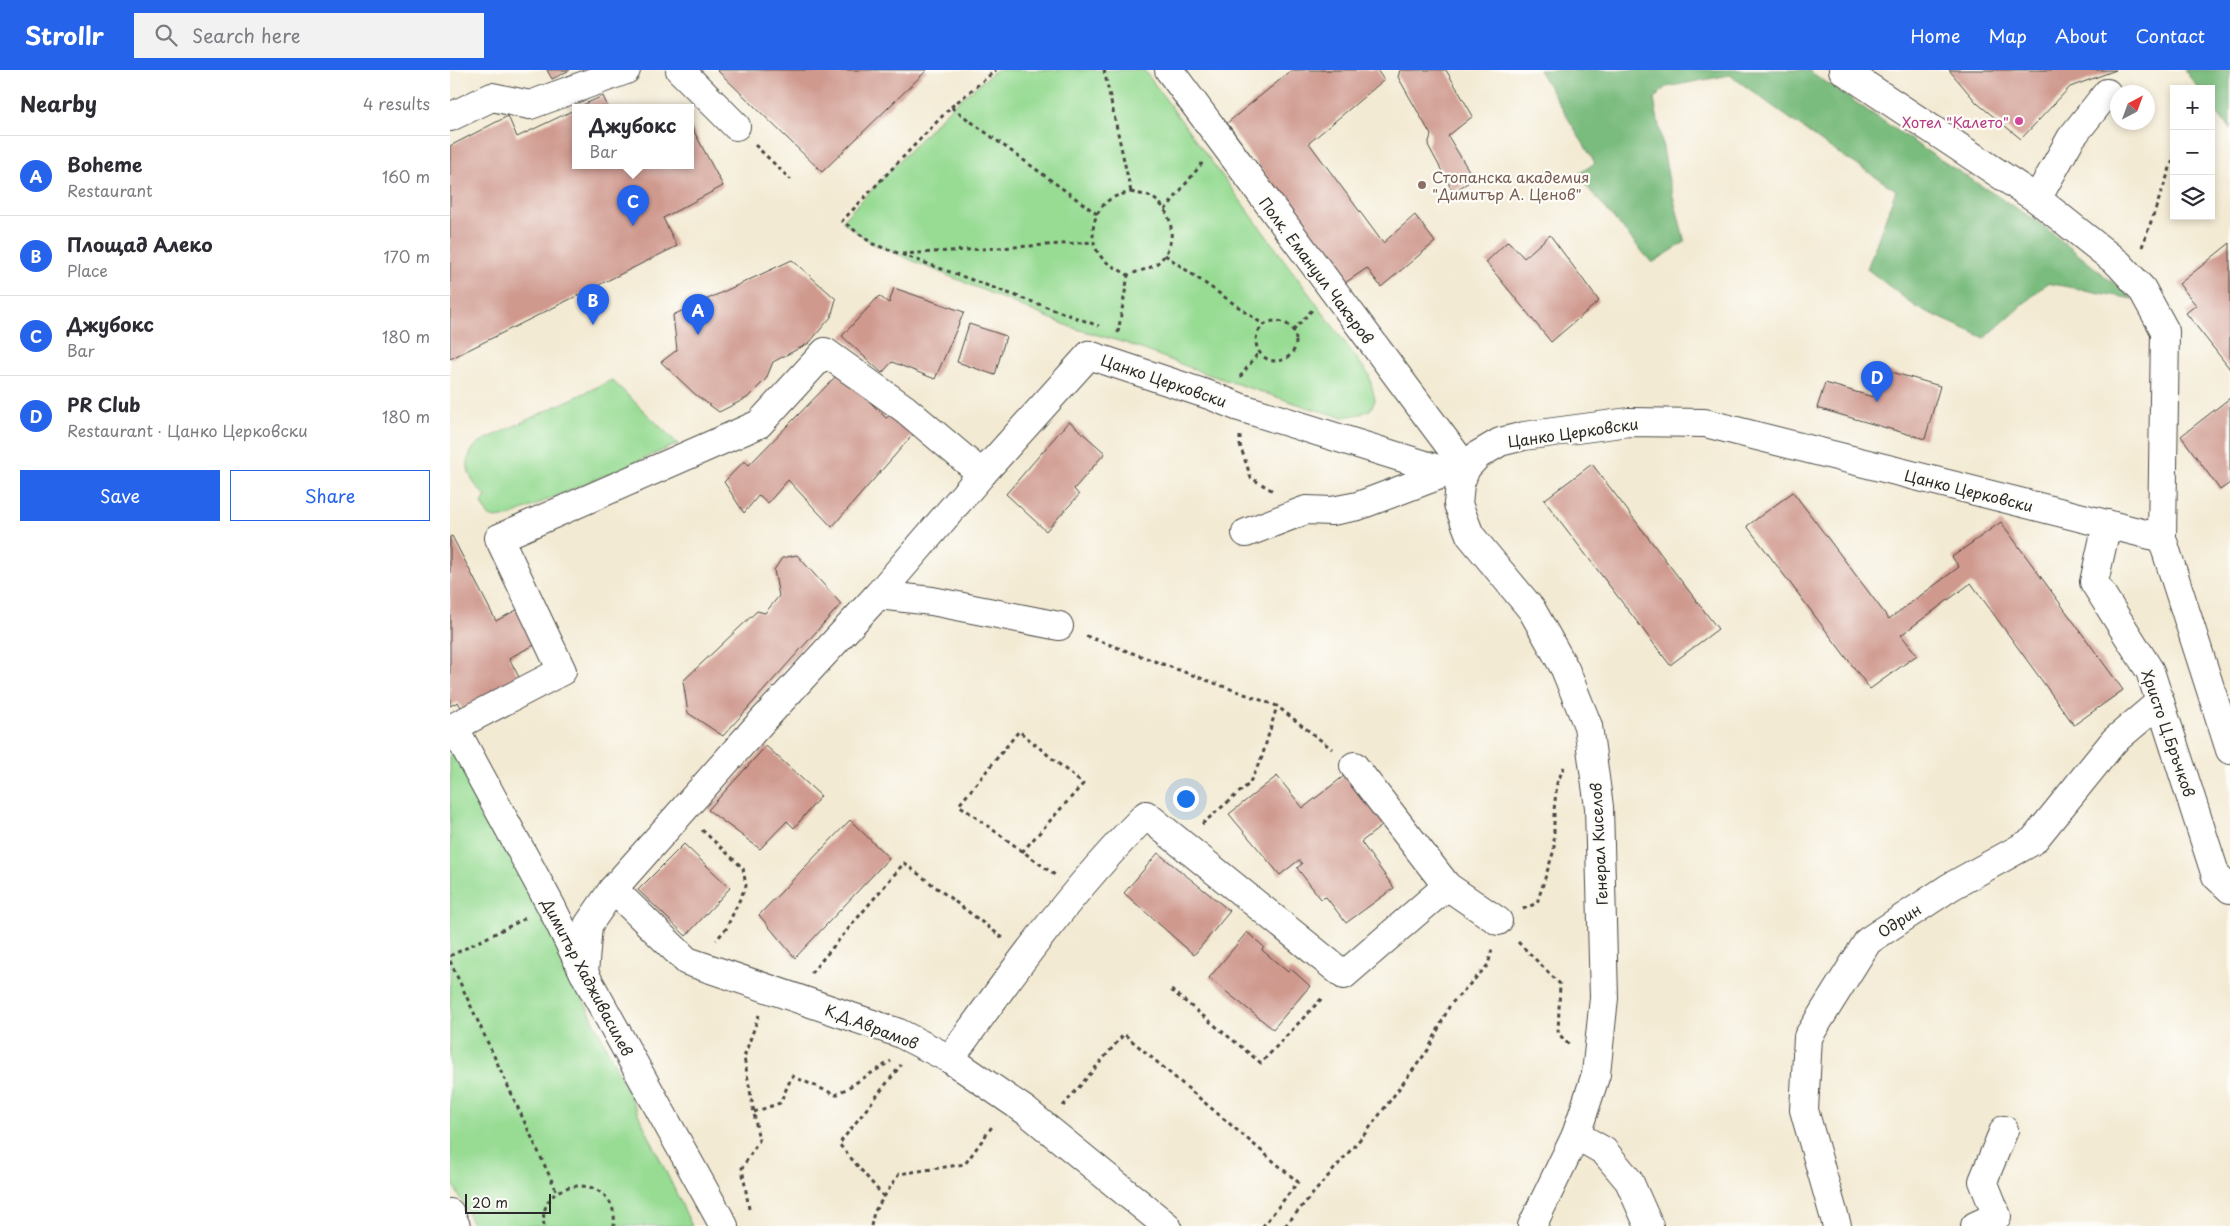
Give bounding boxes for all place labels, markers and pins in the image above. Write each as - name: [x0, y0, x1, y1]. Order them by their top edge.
- place label: Хотел "Калето": [1902, 110, 2009, 133]
- marker: Хотел "Калето": [2013, 115, 2025, 127]
- place label: Стопанска академия "Димитър А. Ценов": [1432, 165, 1589, 205]
- marker: Стопанска академия "Димитър А. Ценов": [1416, 179, 1428, 191]
- pin: C: [617, 185, 649, 226]
- pin: B: [577, 284, 609, 325]
- pin: A: [682, 294, 714, 335]
- pin: D: [1861, 361, 1893, 402]

